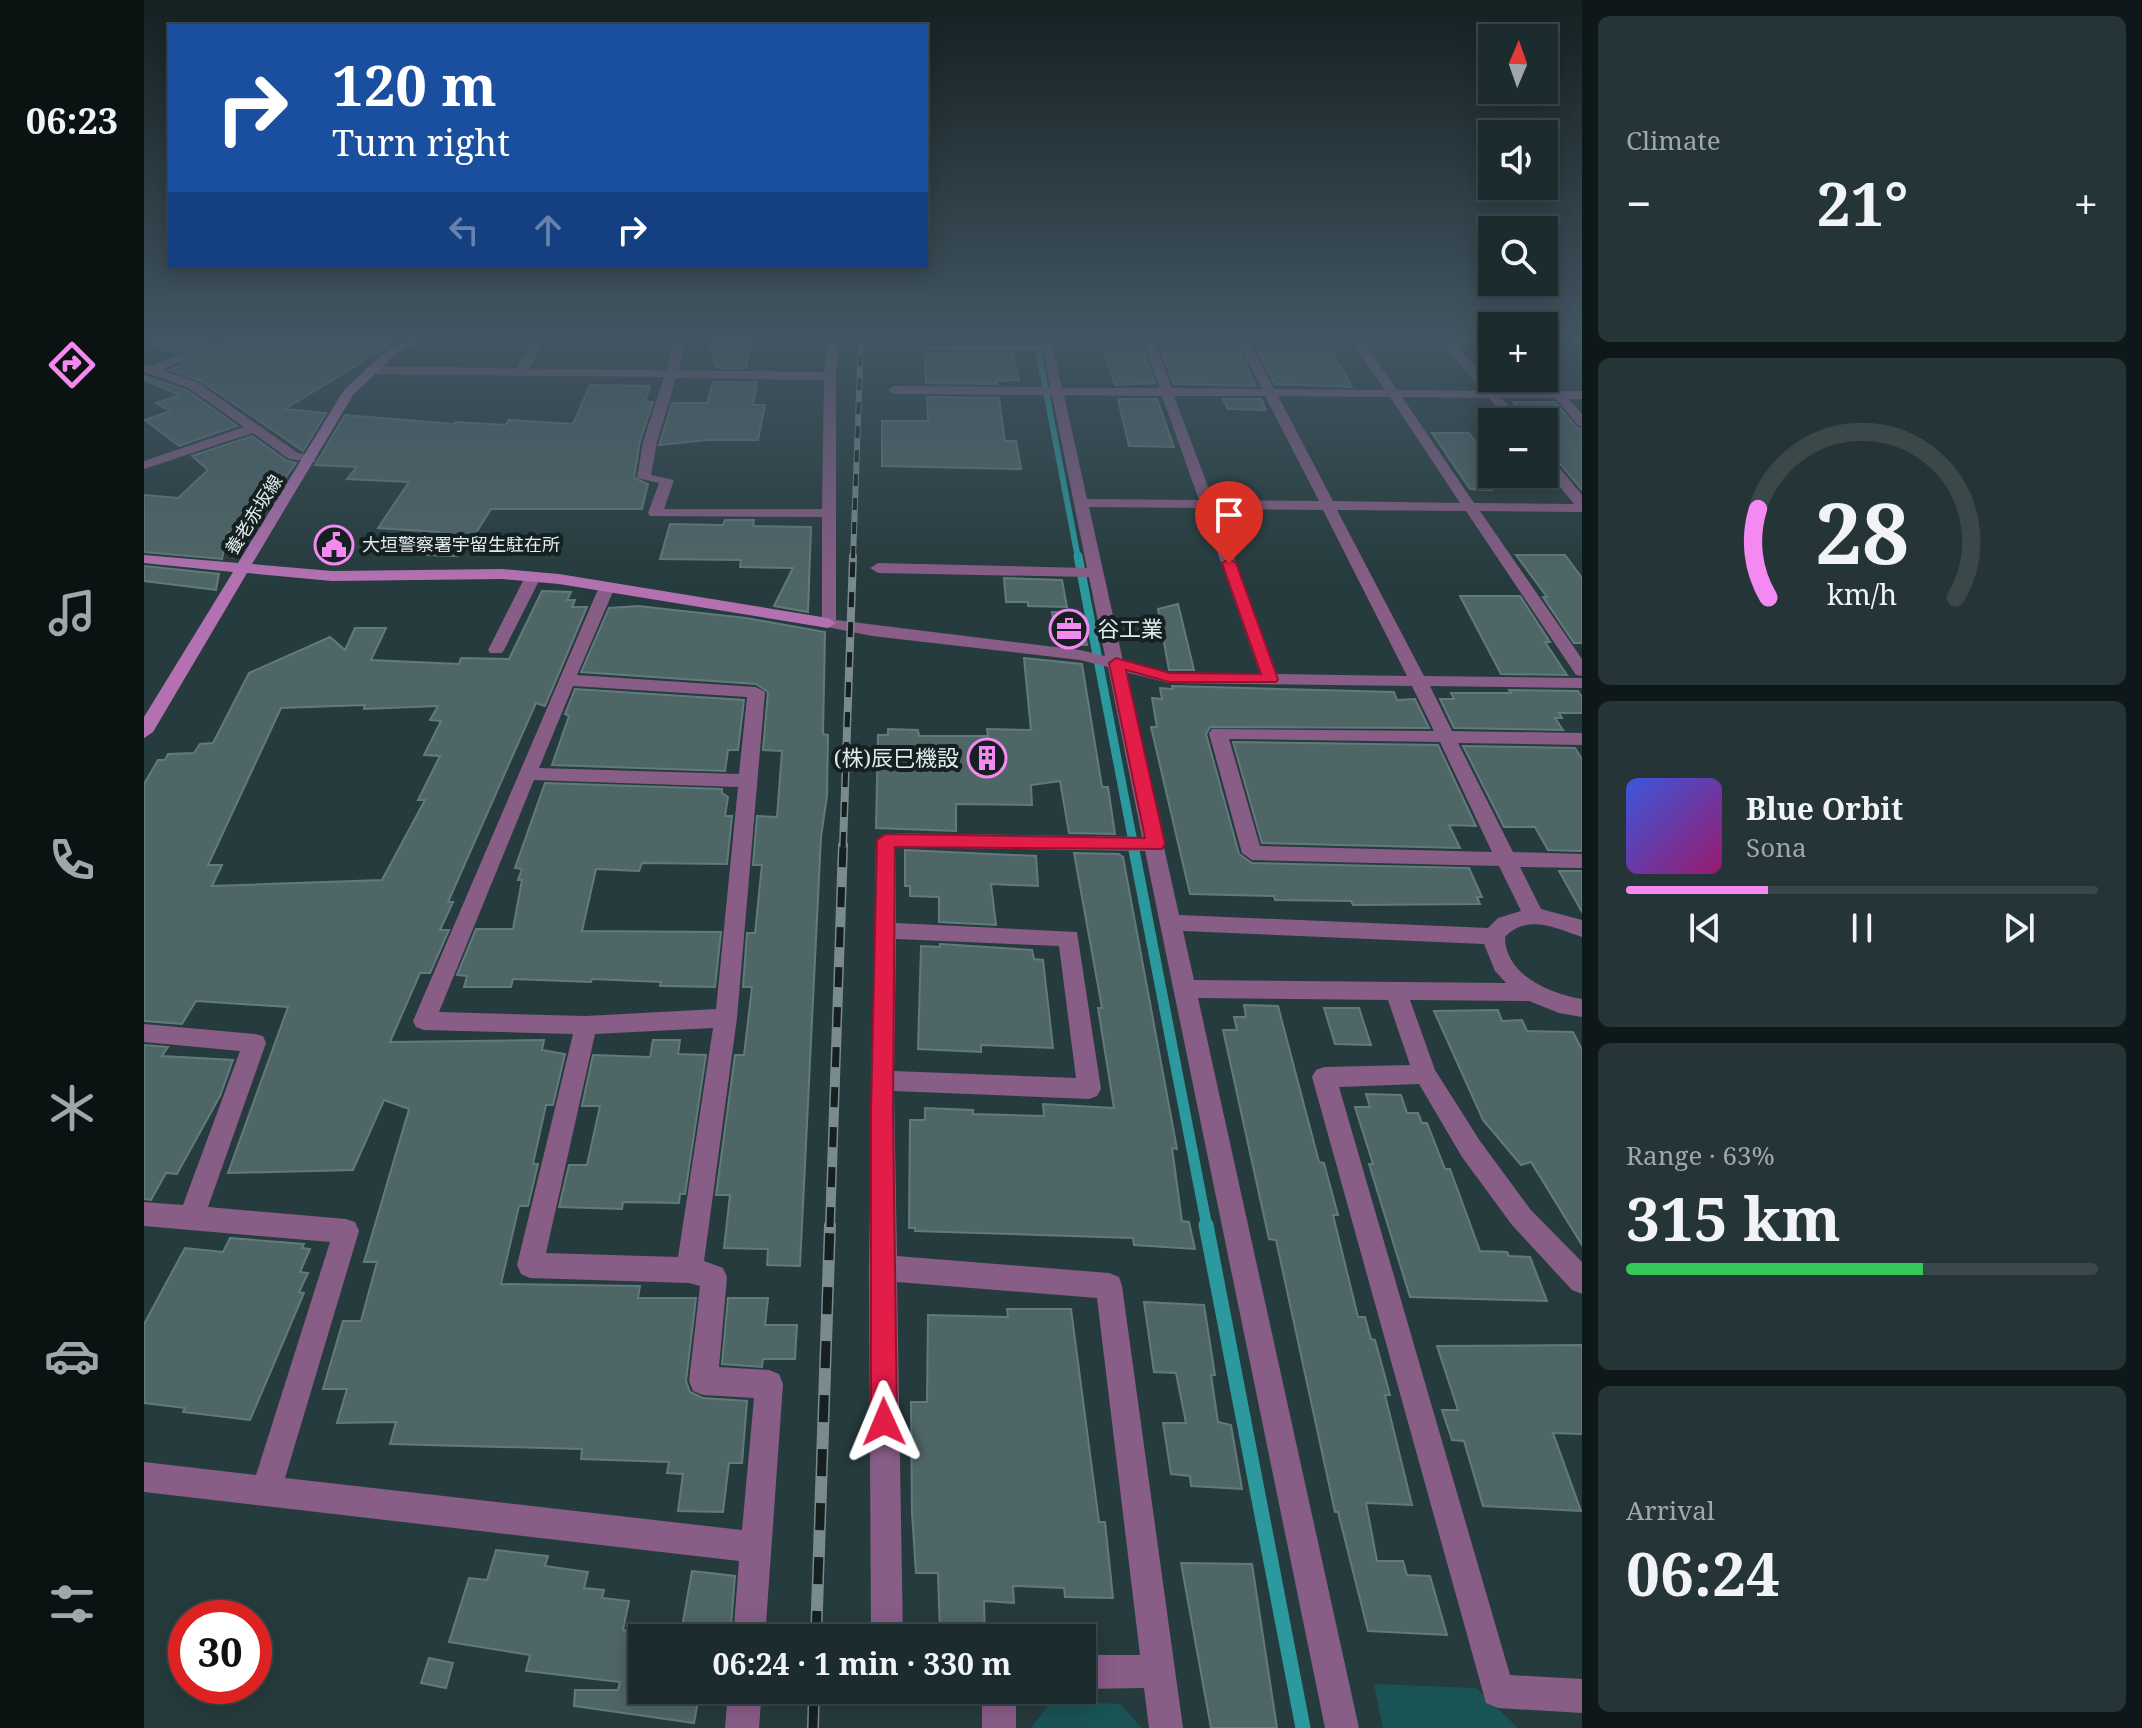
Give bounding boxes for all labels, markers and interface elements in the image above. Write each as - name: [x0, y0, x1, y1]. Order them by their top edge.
- north arrow: [1478, 24, 1558, 104]
- map controls: [1478, 24, 1558, 488]
- text: 120 m: [332, 46, 497, 122]
- icon: right: [200, 56, 304, 160]
- text: 06:23: [26, 96, 118, 145]
- text: Turn right: [332, 118, 510, 167]
- button: sound: [1478, 120, 1558, 200]
- text: Climate: [1626, 122, 1721, 158]
- text: 21°: [1817, 162, 1908, 244]
- text: −: [1626, 173, 1651, 233]
- text: +: [2073, 173, 2098, 233]
- icon: left: [442, 208, 486, 252]
- icon: ahead: [526, 208, 570, 252]
- icon: right: [610, 208, 654, 252]
- button: search: [1478, 216, 1558, 296]
- button: +: [1478, 312, 1558, 392]
- icon: directions: [44, 337, 100, 393]
- button: −: [1478, 408, 1558, 488]
- street label: 養老赤坂線: [219, 470, 287, 559]
- text: 28: [1815, 474, 1909, 587]
- pin: [1195, 481, 1263, 563]
- icon: arrive: [1207, 493, 1251, 537]
- public building icon: 大垣警察署宇留生駐在所: [313, 524, 355, 566]
- place label: 大垣警察署宇留生駐在所: [362, 532, 560, 556]
- text: km/h: [1827, 574, 1897, 613]
- icon: music: [44, 585, 100, 641]
- office icon: 谷工業: [1048, 608, 1090, 650]
- place label: 谷工業: [1097, 613, 1163, 643]
- building icon: (株)辰巳機設: [966, 737, 1008, 779]
- place label: (株)辰巳機設: [834, 742, 959, 772]
- text: Blue Orbit: [1746, 788, 1903, 829]
- text: Sona: [1746, 829, 1807, 865]
- icon: phone: [44, 832, 100, 888]
- icon: previous: [1683, 906, 1727, 950]
- icon: pause: [1840, 906, 1884, 950]
- icon: next: [1997, 906, 2041, 950]
- icon: climate: [44, 1080, 100, 1136]
- text: Range · 63%: [1626, 1137, 1775, 1173]
- text: 315 km: [1626, 1177, 1841, 1259]
- icon: car: [44, 1328, 100, 1384]
- position arrow: [842, 1380, 926, 1464]
- text: Arrival: [1626, 1492, 1715, 1528]
- text: 06:24: [1626, 1532, 1780, 1614]
- icon: filters: [44, 1576, 100, 1632]
- speed limit sign: 30: [168, 1600, 272, 1704]
- text: 06:24 · 1 min · 330 m: [713, 1643, 1011, 1684]

